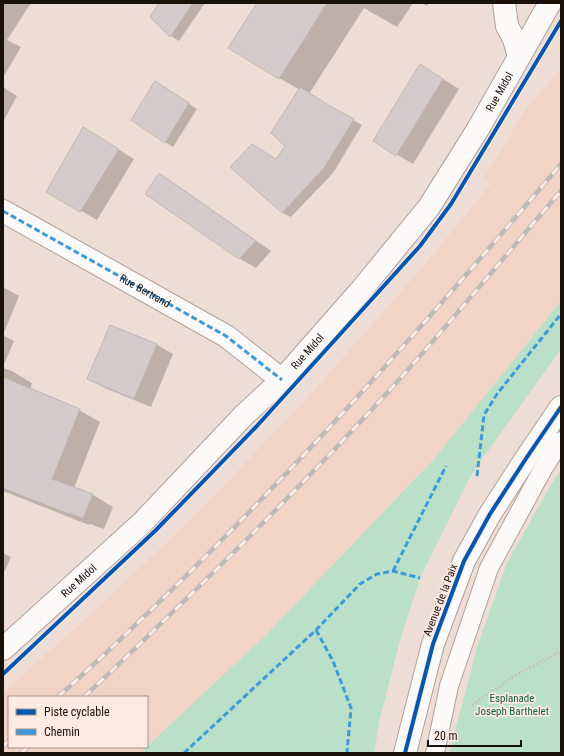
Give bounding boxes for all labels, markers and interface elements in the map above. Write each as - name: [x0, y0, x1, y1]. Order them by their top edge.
- street label: Rue Midol: [483, 70, 516, 114]
- street label: Rue Bertrand: [117, 272, 173, 311]
- street label: Rue Midol: [288, 331, 327, 372]
- street label: Rue Midol: [59, 562, 99, 600]
- street label: Avenue de la Paix: [421, 562, 460, 638]
- park label: Esplanade Joseph Barthelet: [475, 692, 549, 718]
- legend: [8, 696, 148, 748]
- text: Piste cyclable: [44, 705, 110, 719]
- scale bar: [428, 722, 521, 748]
- text: Chemin: [44, 725, 80, 739]
- text: 20 m: [434, 729, 458, 743]

